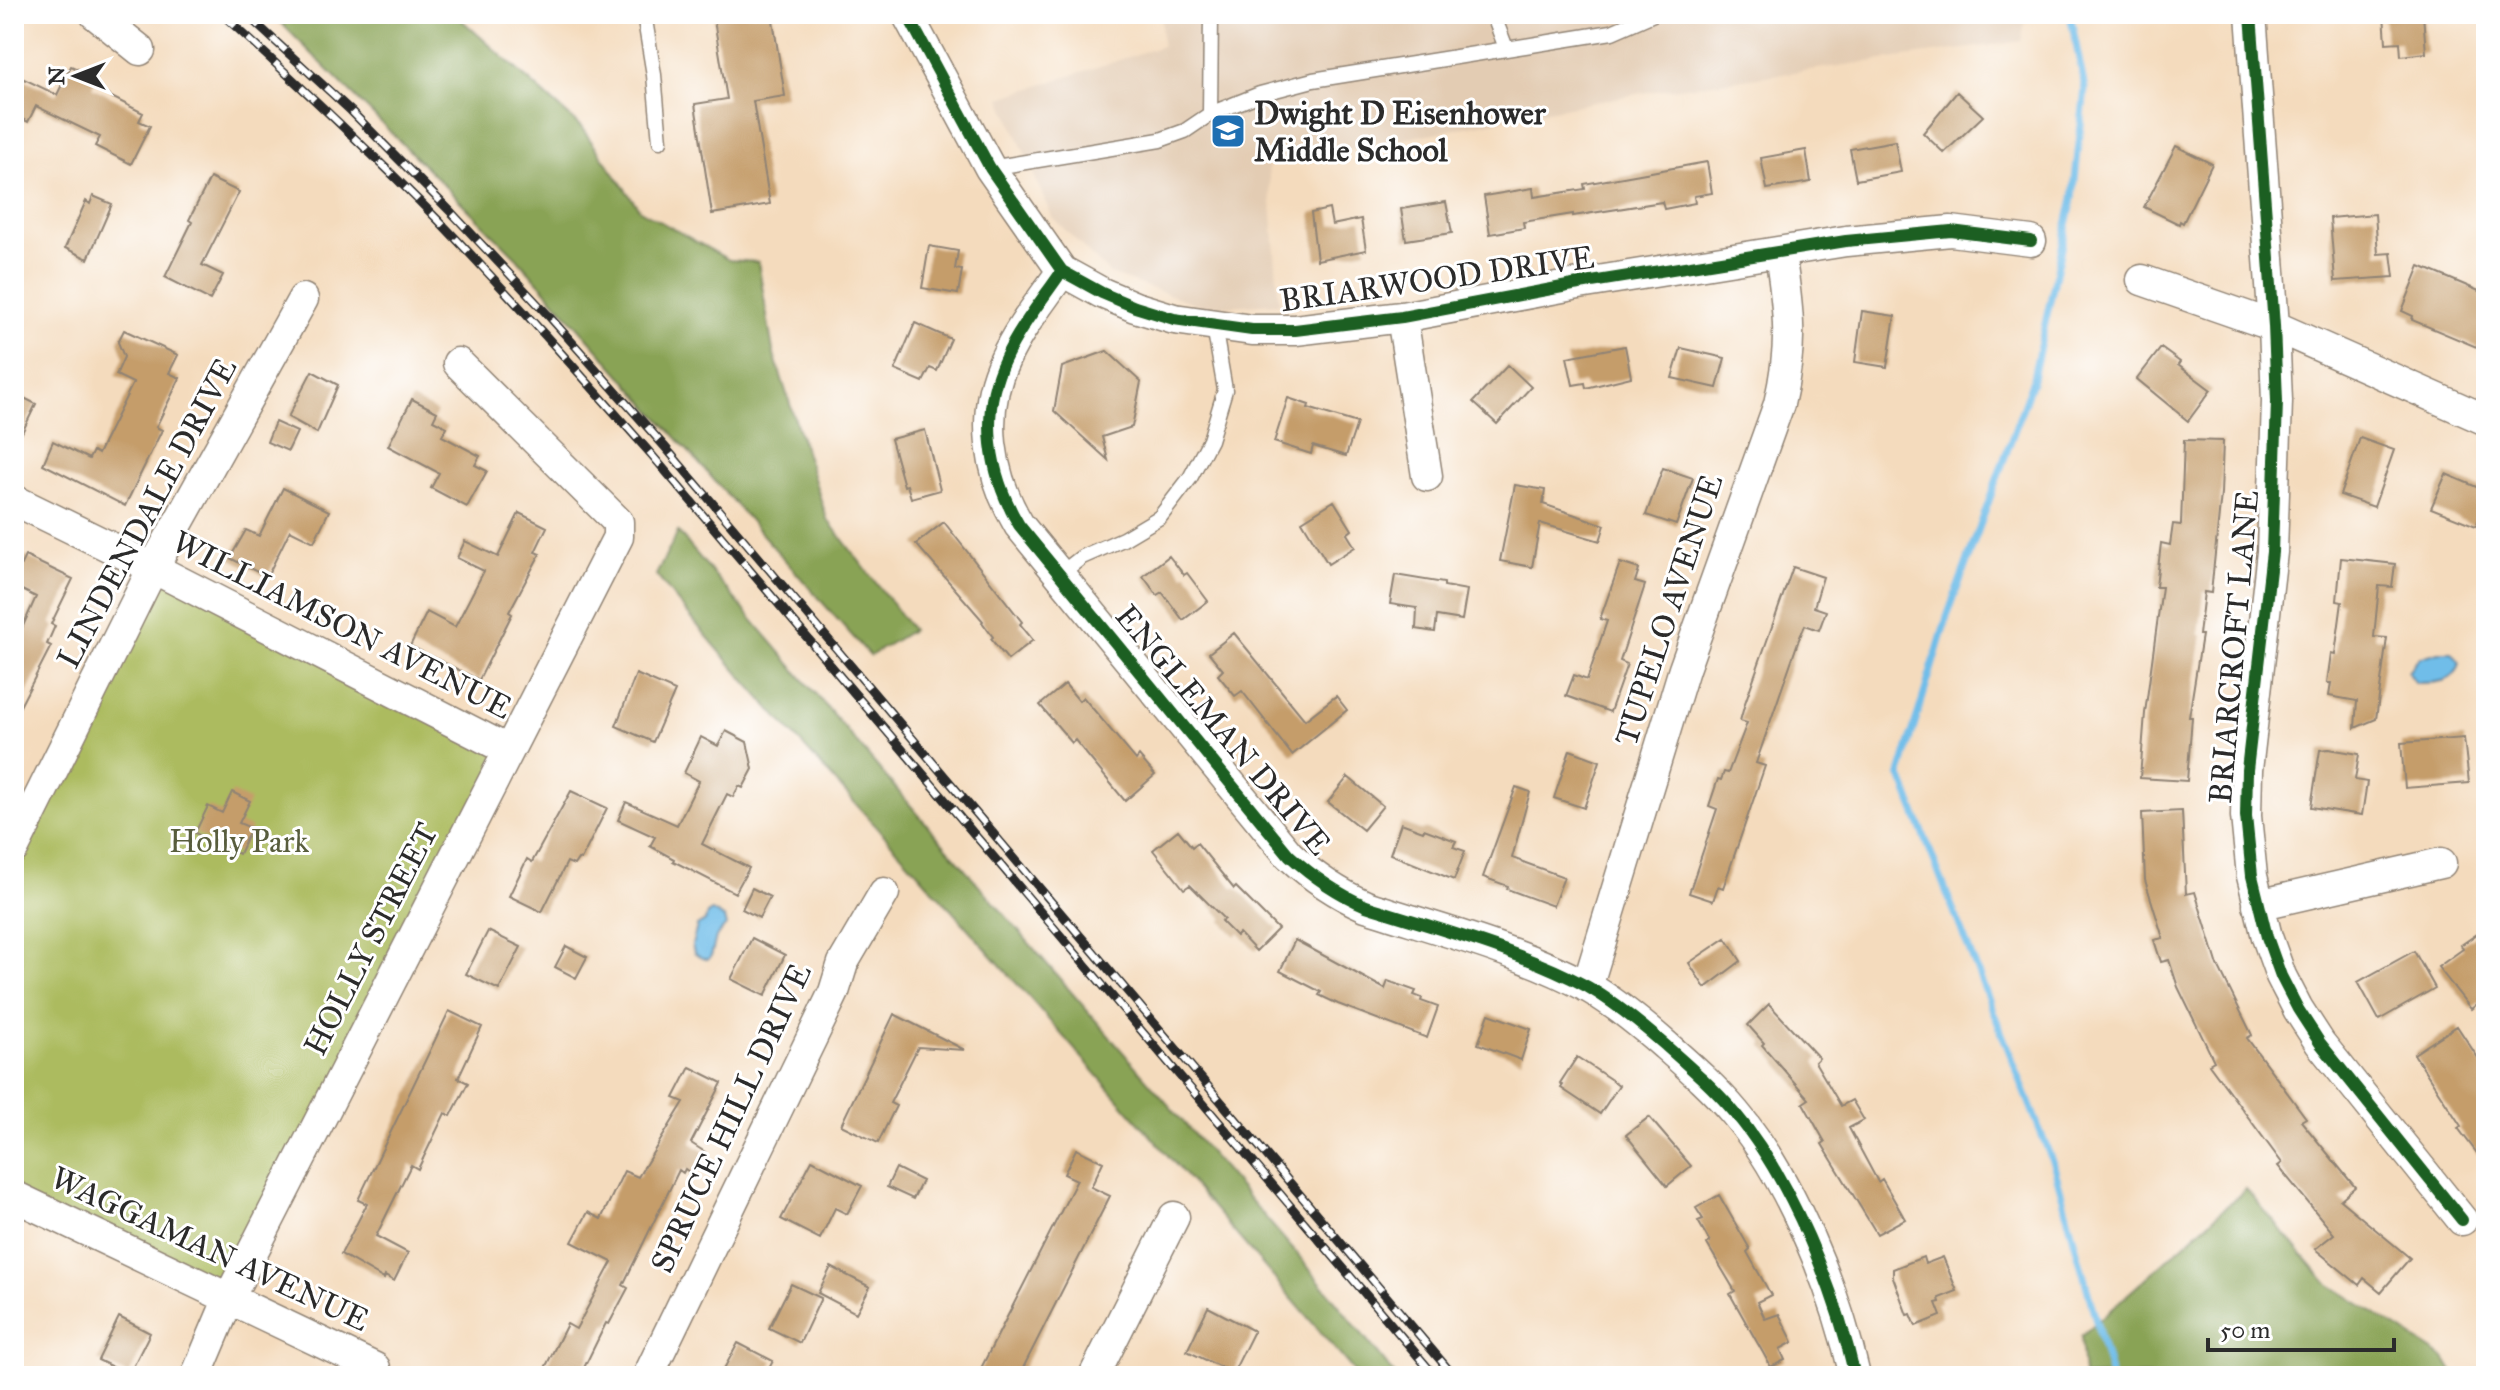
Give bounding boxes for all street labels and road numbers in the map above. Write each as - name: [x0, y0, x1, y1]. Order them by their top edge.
- street label: BRIARWOOD DRIVE: [1277, 238, 1597, 320]
- street label: LINDENDALE DRIVE: [49, 351, 245, 675]
- street label: TUPELO AVENUE: [1607, 469, 1731, 751]
- street label: BRIARCROFT LANE: [2201, 489, 2267, 805]
- street label: WILLIAMSON AVENUE: [166, 522, 518, 728]
- street label: ENGLEMAN DRIVE: [1107, 597, 1339, 863]
- street label: HOLLY STREET: [296, 816, 446, 1062]
- street label: SPRUCE HILL DRIVE: [642, 957, 820, 1279]
- street label: WAGGAMAN AVENUE: [45, 1158, 375, 1340]

